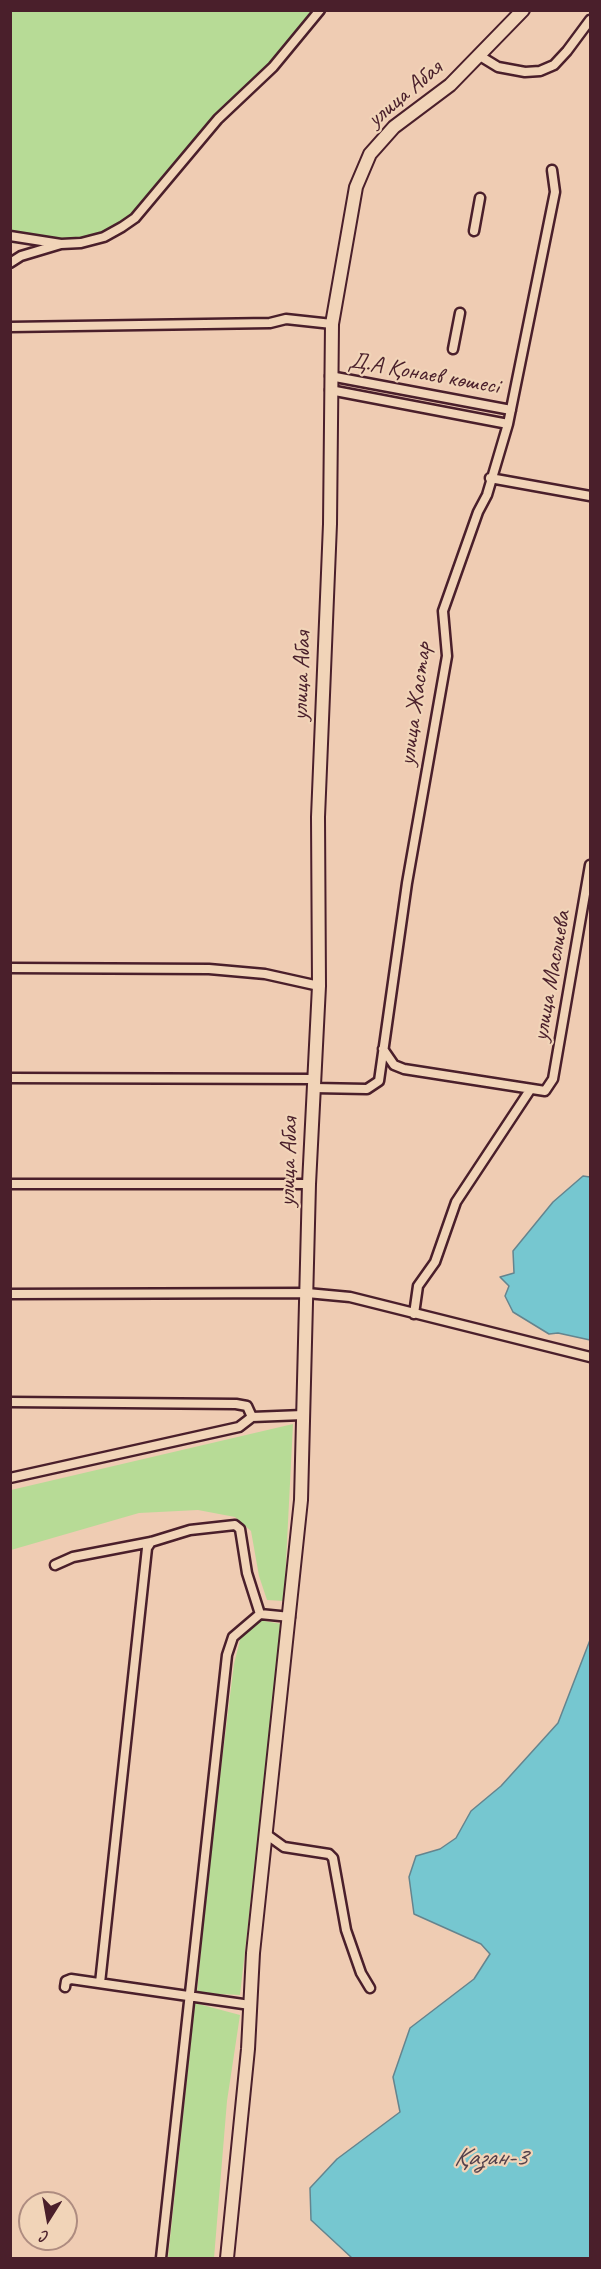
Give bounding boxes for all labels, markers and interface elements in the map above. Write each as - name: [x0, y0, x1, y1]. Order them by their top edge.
- street label: улица Абая: [362, 54, 448, 134]
- street label: Д.А Қонаев көшесі: [346, 347, 502, 401]
- street label: улица Абая: [286, 631, 318, 721]
- street label: улица Жастар: [393, 641, 439, 767]
- street label: улица Маслиева: [526, 909, 578, 1043]
- street label: улица Абая: [273, 1117, 305, 1207]
- water label: Қазан-3: [454, 2142, 526, 2174]
- north arrow: [18, 2191, 78, 2251]
- text: С: [39, 2226, 51, 2247]

